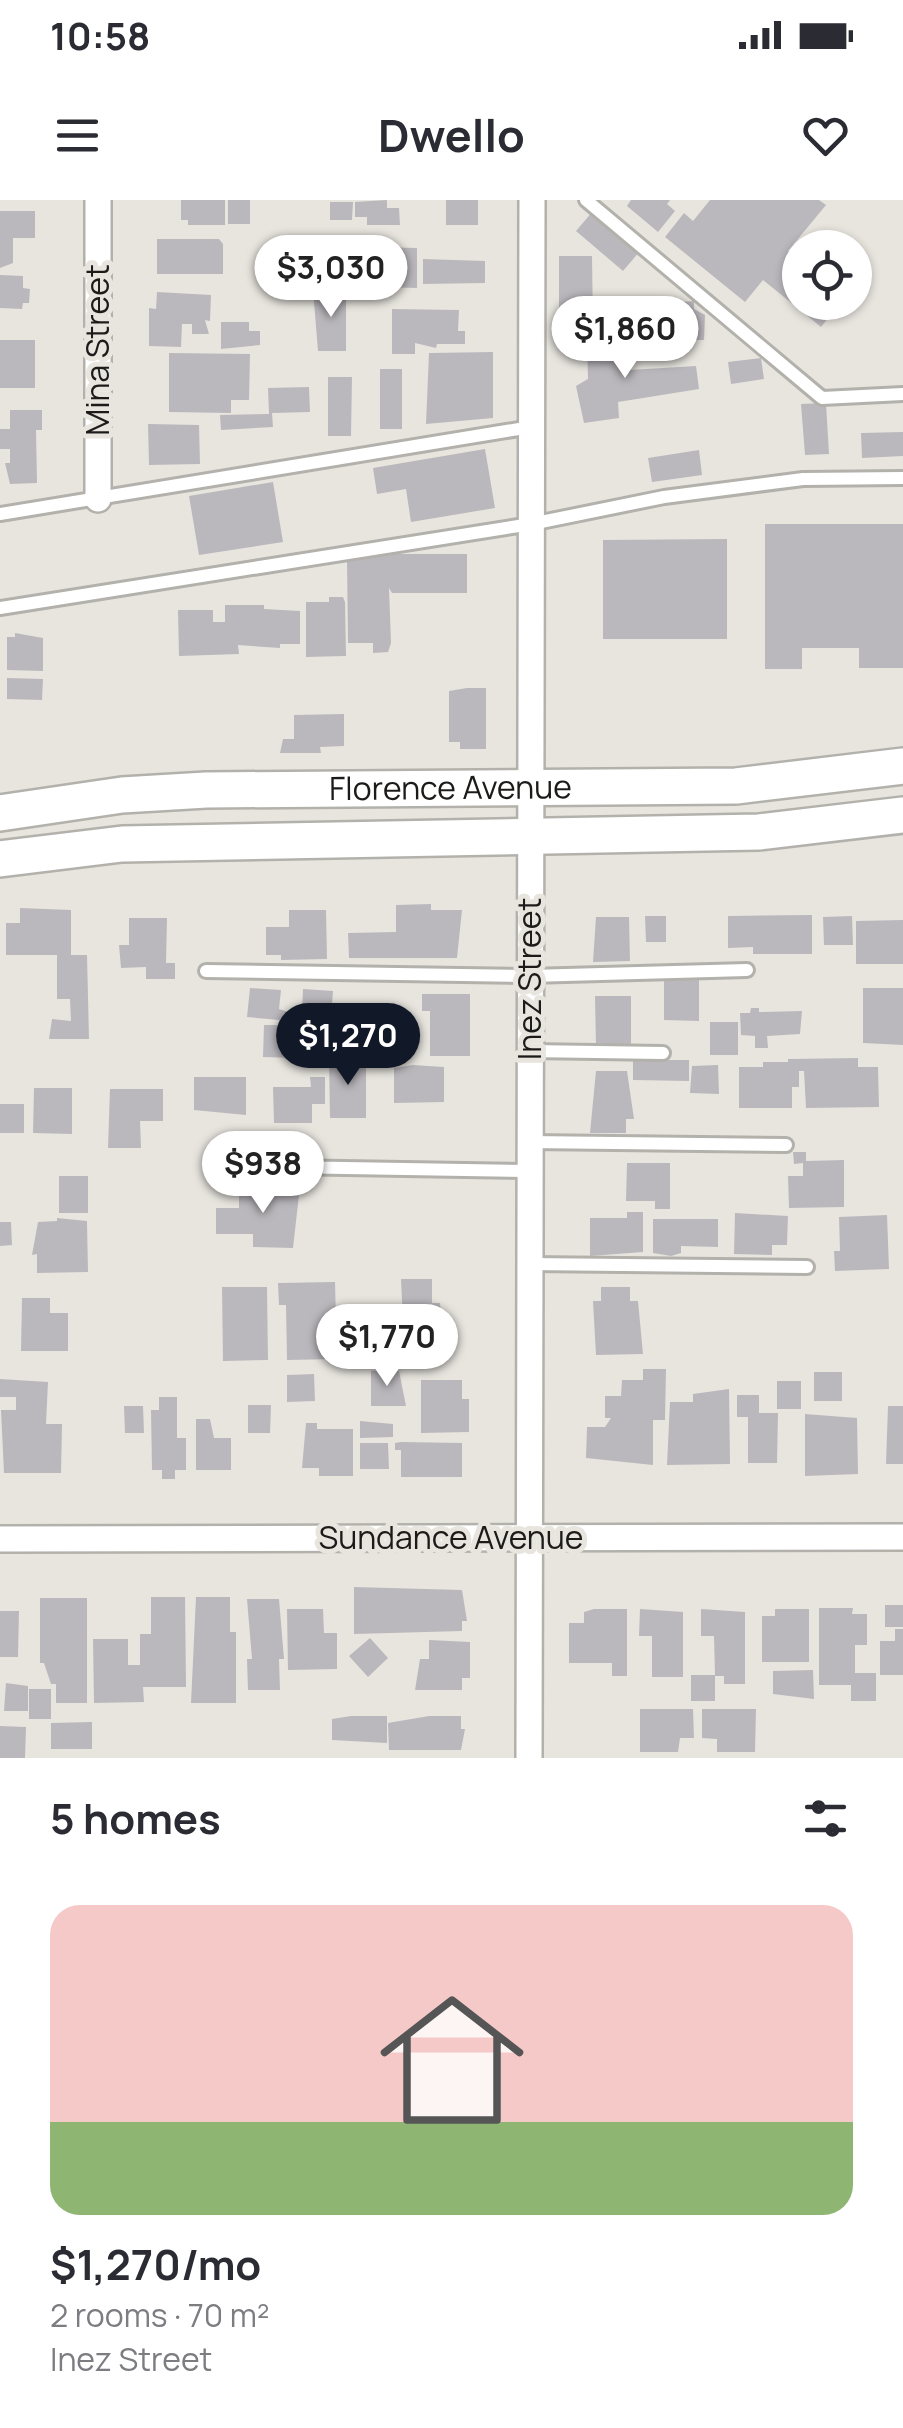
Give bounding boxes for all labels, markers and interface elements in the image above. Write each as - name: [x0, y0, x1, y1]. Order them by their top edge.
- text: 10:58: [50, 9, 150, 61]
- text: Dwello: [378, 104, 525, 166]
- icon: menu: [50, 108, 105, 163]
- icon: heart: [798, 108, 853, 163]
- map controls: [782, 230, 872, 320]
- button: locate: [782, 230, 872, 320]
- pin: $3,030: [250, 235, 412, 320]
- text: $3,030: [276, 245, 386, 289]
- street label: Mina Street: [75, 264, 119, 436]
- pin: $1,860: [544, 296, 706, 381]
- text: $1,860: [573, 306, 677, 350]
- street label: Florence Avenue: [329, 764, 572, 810]
- street label: Inez Street: [507, 898, 551, 1060]
- pin: $1,270: [267, 1003, 429, 1088]
- text: $1,270: [298, 1013, 398, 1057]
- pin: $938: [204, 1131, 322, 1216]
- text: $938: [224, 1141, 302, 1185]
- pin: $1,770: [306, 1304, 468, 1389]
- text: $1,770: [338, 1314, 436, 1358]
- street label: Sundance Avenue: [318, 1515, 584, 1559]
- text: 5 homes: [50, 1789, 221, 1847]
- icon: filters: [798, 1791, 853, 1846]
- icon: home: [362, 1970, 542, 2150]
- text: $1,270/mo: [50, 2235, 261, 2293]
- text: 2 rooms · 70 m²: [50, 2293, 270, 2337]
- text: Inez Street: [50, 2337, 212, 2381]

